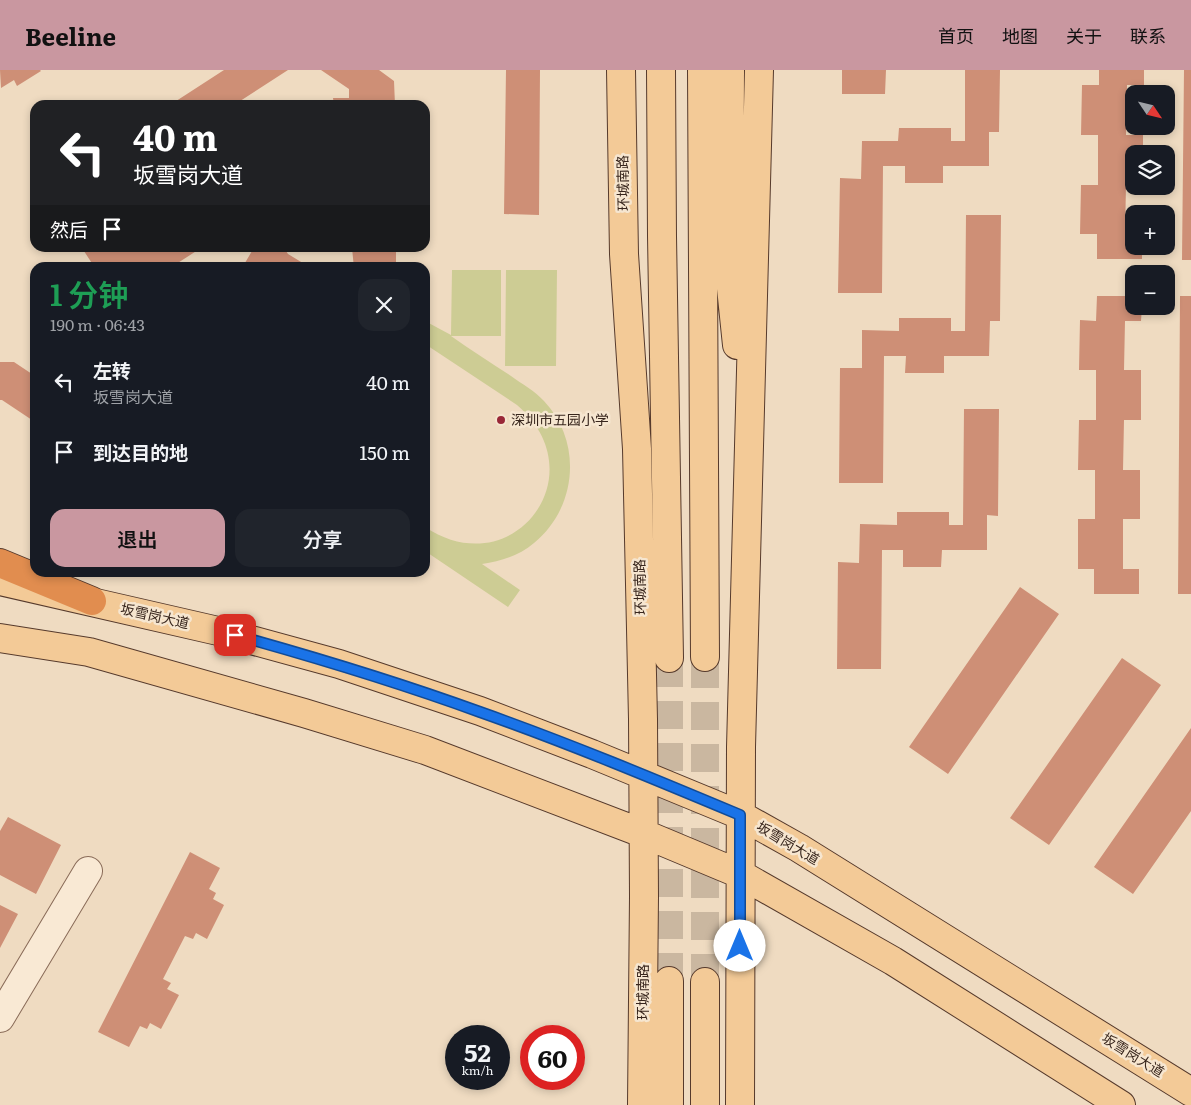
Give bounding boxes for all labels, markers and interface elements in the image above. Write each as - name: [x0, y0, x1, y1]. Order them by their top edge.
- text: Beeline: [25, 18, 116, 53]
- text: 首页: [938, 22, 974, 49]
- text: 地图: [1002, 22, 1038, 49]
- text: 关于: [1066, 22, 1102, 49]
- text: 联系: [1130, 22, 1166, 49]
- north arrow: [1125, 85, 1175, 135]
- map controls: [1125, 85, 1175, 315]
- text: 40 m: [133, 110, 218, 162]
- icon: left: [50, 120, 115, 185]
- button: layers: [1125, 145, 1175, 195]
- street label: 环城南路: [612, 155, 632, 211]
- text: 坂雪岗大道: [133, 157, 243, 190]
- button: +: [1125, 205, 1175, 255]
- text: 然后: [50, 215, 88, 243]
- icon: arrive: [98, 215, 126, 243]
- button: −: [1125, 265, 1175, 315]
- text: 1 分钟: [50, 271, 128, 315]
- button: close: [358, 279, 410, 331]
- text: 190 m · 06:43: [50, 312, 145, 336]
- text: 左转: [93, 356, 131, 384]
- icon: left: [50, 368, 78, 396]
- text: 40 m: [366, 368, 410, 396]
- text: 坂雪岗大道: [93, 384, 173, 408]
- place label: 深圳市五园小学: [511, 409, 609, 429]
- marker: 深圳市五园小学: [495, 414, 507, 426]
- icon: arrive: [50, 438, 78, 466]
- text: 到达目的地: [93, 438, 188, 466]
- text: 150 m: [359, 438, 410, 466]
- button: 退出: [50, 509, 225, 567]
- button: 分享: [235, 509, 410, 567]
- street label: 环城南路: [629, 559, 649, 615]
- street label: 坂雪岗大道: [119, 597, 192, 633]
- pin: [214, 614, 256, 656]
- icon: arrive: [221, 621, 249, 649]
- street label: 坂雪岗大道: [753, 816, 824, 869]
- position arrow: [713, 919, 765, 971]
- street label: 环城南路: [632, 964, 652, 1020]
- speed limit sign: 60: [520, 1025, 585, 1090]
- street label: 坂雪岗大道: [1099, 1027, 1169, 1081]
- text: 52: [464, 1033, 491, 1070]
- text: km/h: [462, 1061, 493, 1079]

